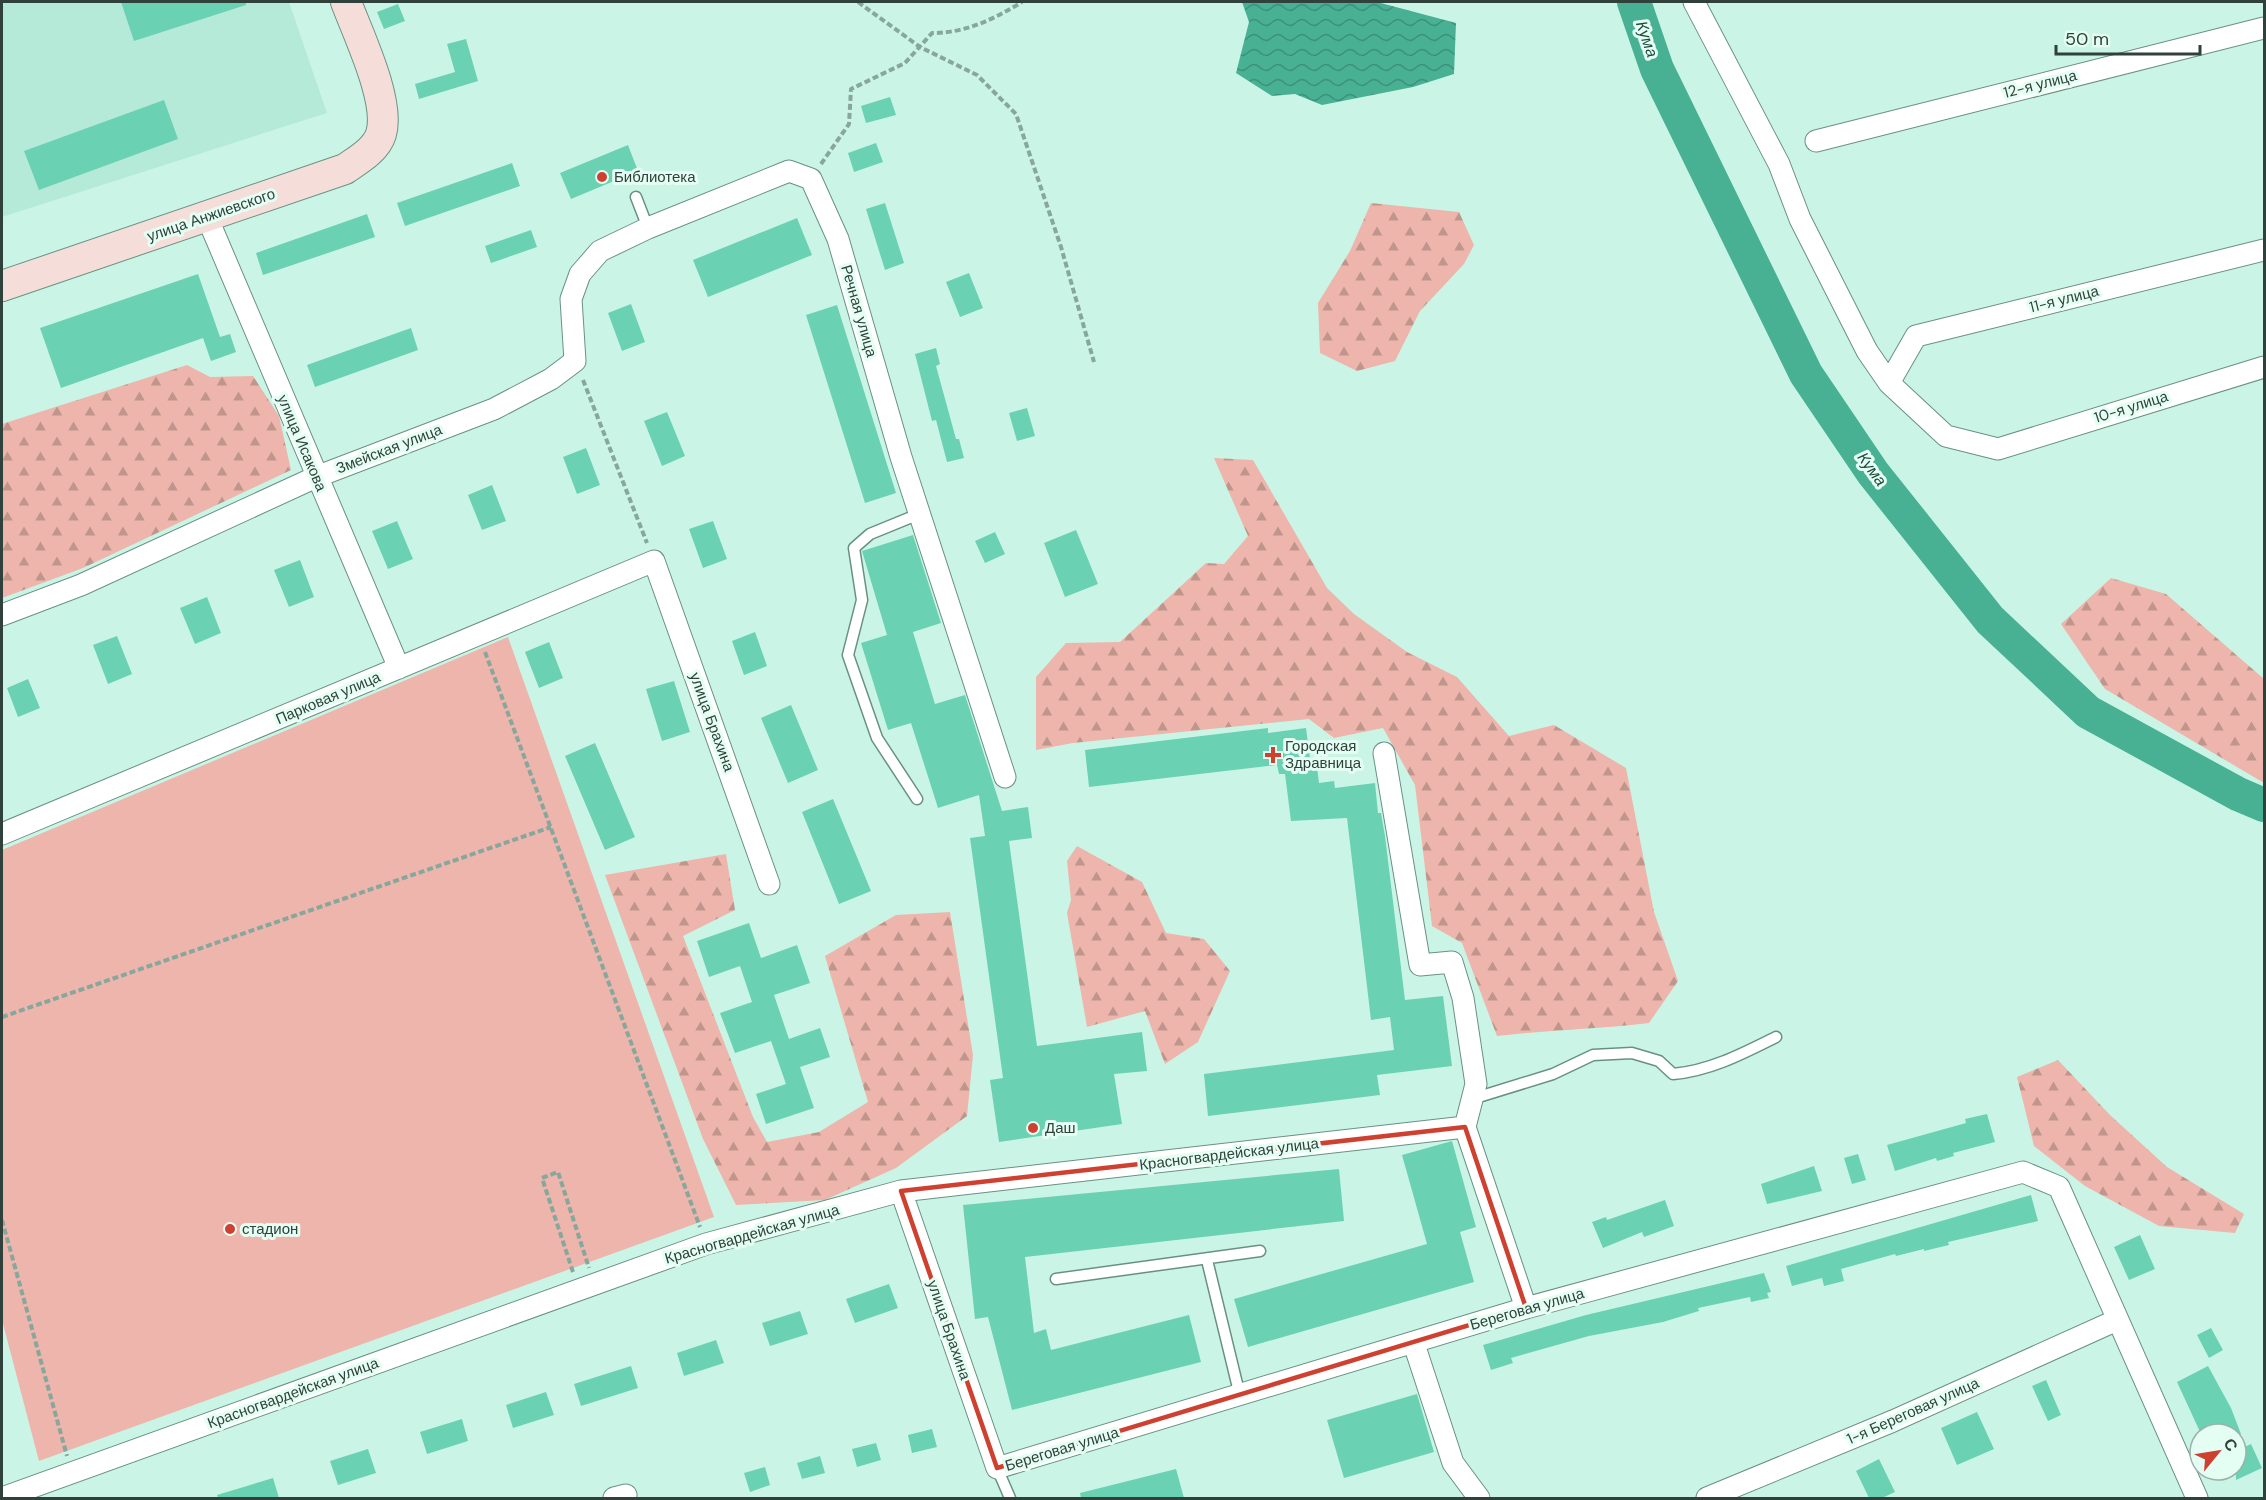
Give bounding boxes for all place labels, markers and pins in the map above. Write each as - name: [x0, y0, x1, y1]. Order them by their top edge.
- place label: Библиотека: [614, 167, 696, 187]
- marker: Библиотека: [595, 170, 609, 184]
- place label: Городская Здравница: [1285, 736, 1362, 773]
- marker: Городская Здравница: [1266, 748, 1280, 762]
- place label: Даш: [1045, 1118, 1076, 1138]
- marker: Даш: [1026, 1121, 1040, 1135]
- place label: стадион: [242, 1219, 298, 1239]
- marker: стадион: [223, 1222, 237, 1236]

